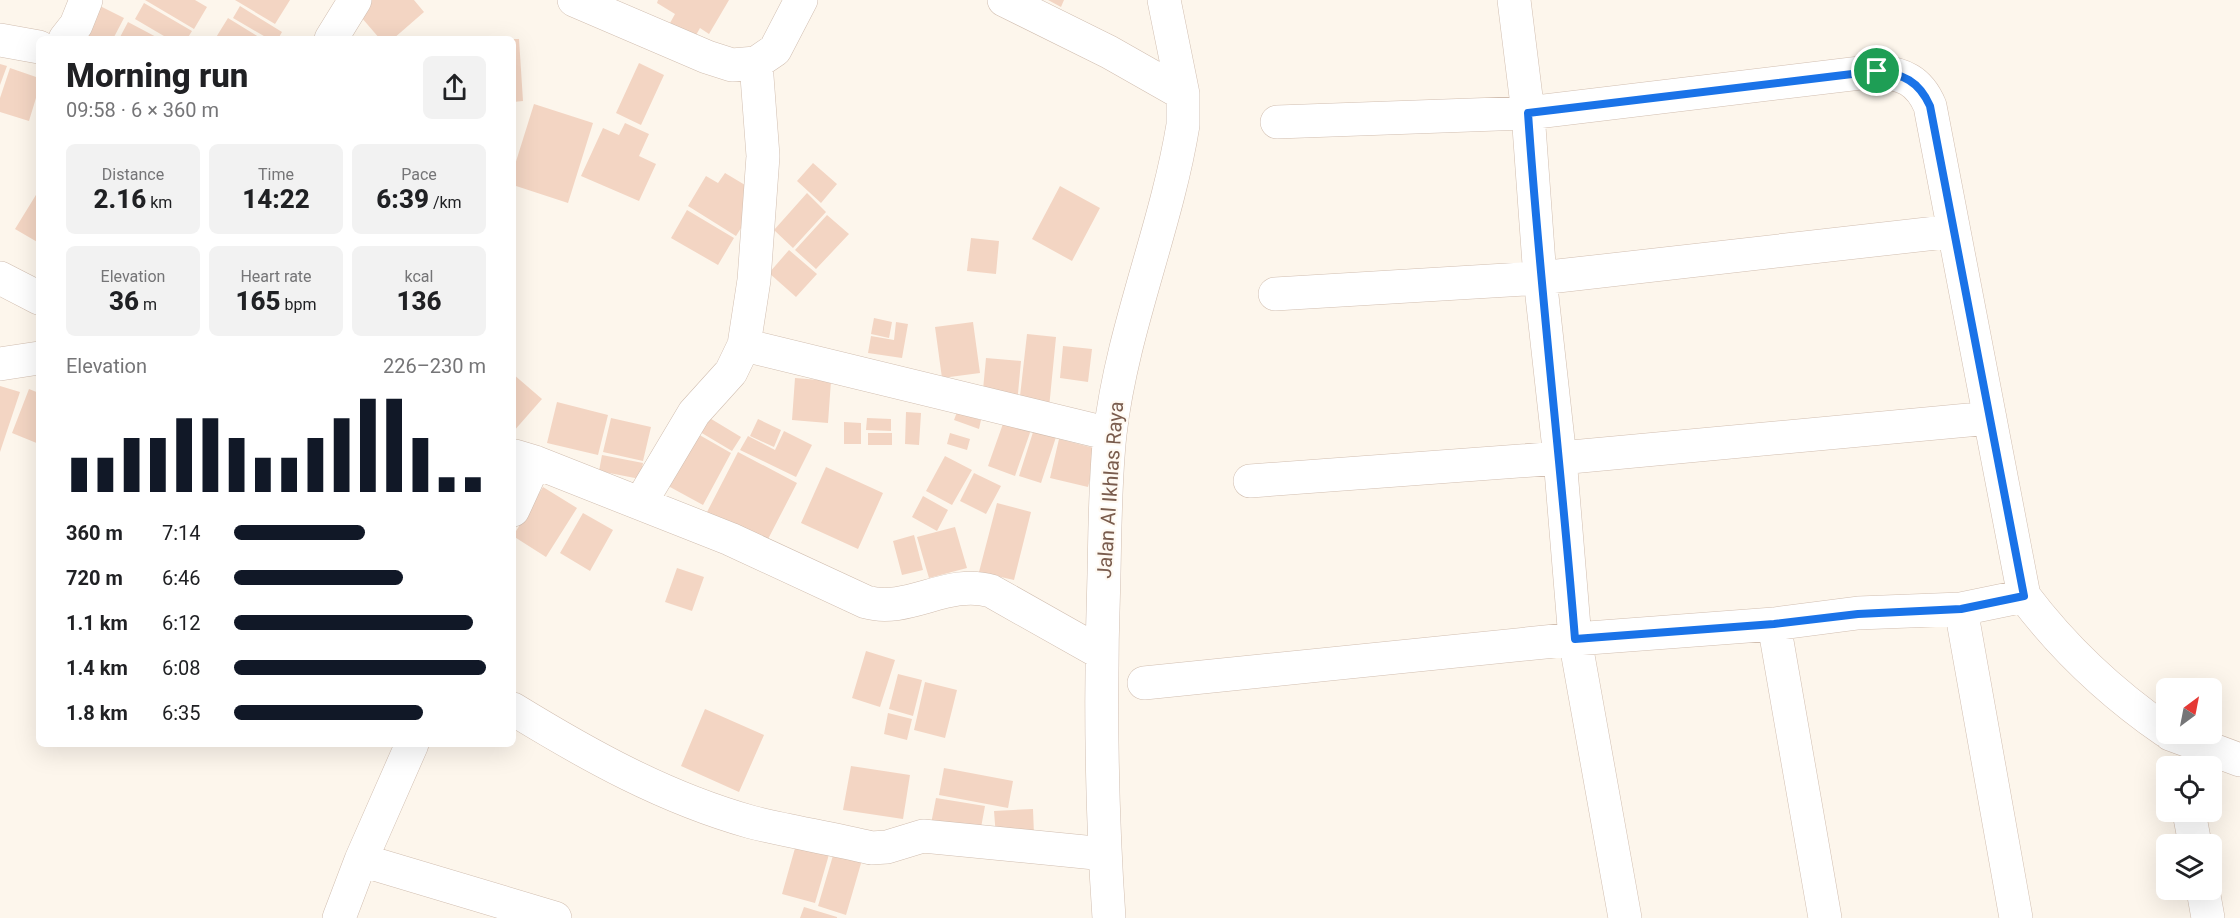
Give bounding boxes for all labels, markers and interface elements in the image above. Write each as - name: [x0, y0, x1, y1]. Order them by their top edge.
- pin: [1851, 45, 1902, 96]
- icon: arrive: [1860, 54, 1893, 87]
- text: Morning run: [66, 56, 248, 95]
- button: share: [423, 56, 486, 119]
- text: 09:58 · 6 × 360 m: [66, 98, 219, 122]
- text: Distance: [102, 165, 164, 184]
- text: Time: [258, 165, 294, 184]
- text: Pace: [401, 165, 437, 184]
- text: 2.16: [94, 184, 146, 214]
- text: 14:22: [242, 184, 310, 214]
- text: 6:39: [376, 184, 429, 214]
- text: km: [146, 193, 172, 212]
- text: /km: [429, 193, 462, 212]
- text: Elevation: [101, 267, 165, 286]
- text: Heart rate: [240, 267, 312, 286]
- text: kcal: [405, 267, 433, 286]
- text: 36: [109, 286, 139, 316]
- text: 165: [236, 286, 281, 316]
- text: 136: [397, 286, 441, 316]
- text: m: [139, 295, 157, 314]
- text: bpm: [281, 295, 316, 314]
- text: Elevation: [66, 354, 147, 378]
- text: 226–230 m: [383, 354, 486, 378]
- street label: Jalan Al Ikhlas Raya: [1092, 401, 1128, 579]
- text: 360 m: [66, 521, 123, 545]
- text: 7:14: [162, 521, 201, 545]
- text: 720 m: [66, 566, 123, 590]
- text: 6:46: [162, 566, 201, 590]
- text: 1.1 km: [66, 611, 128, 635]
- text: 6:12: [162, 611, 201, 635]
- text: 1.4 km: [66, 656, 128, 680]
- text: 6:08: [162, 656, 201, 680]
- north arrow: [2156, 678, 2222, 744]
- map controls: [2156, 678, 2222, 900]
- text: 1.8 km: [66, 701, 128, 725]
- text: 6:35: [162, 701, 201, 725]
- button: locate: [2156, 756, 2222, 822]
- button: layers: [2156, 834, 2222, 900]

